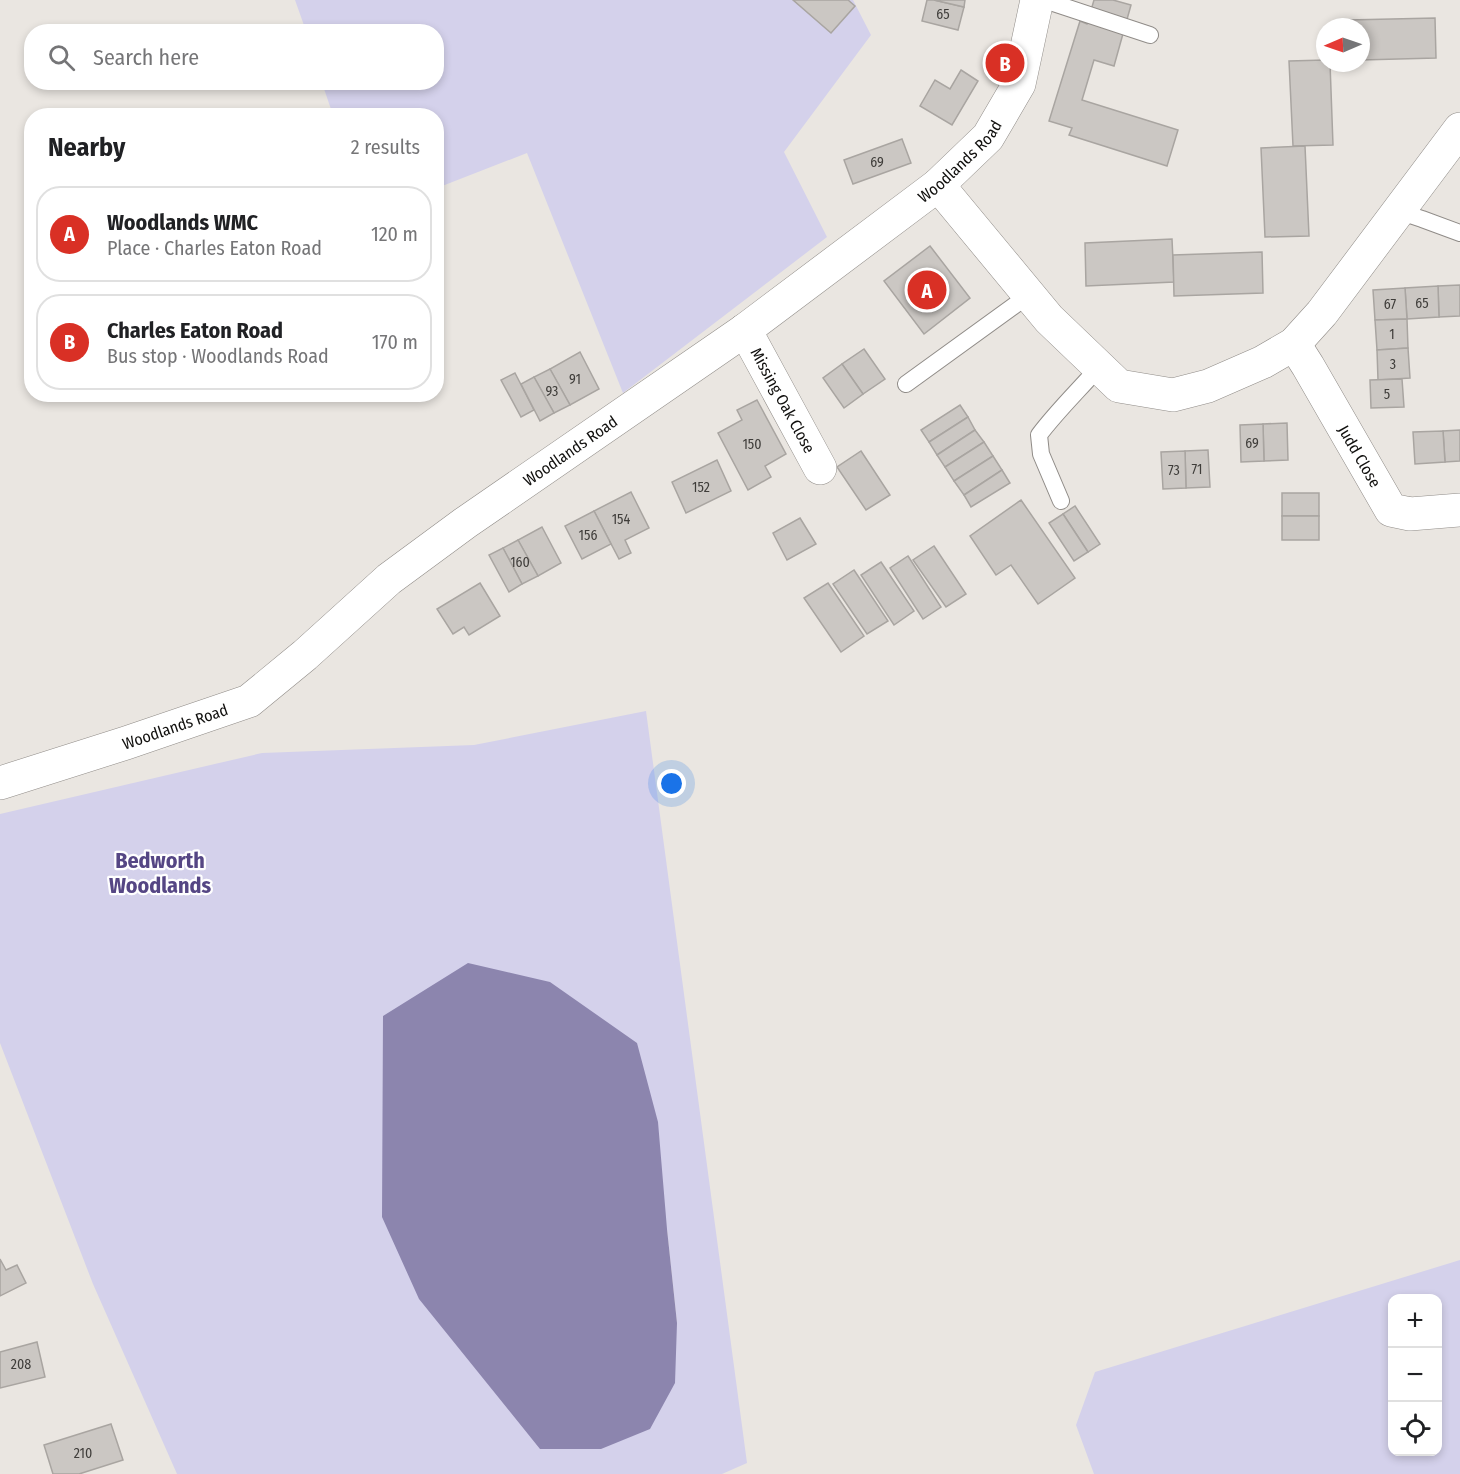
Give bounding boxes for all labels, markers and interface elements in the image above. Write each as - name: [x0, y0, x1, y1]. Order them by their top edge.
- house number: 65: [936, 6, 950, 23]
- north arrow: [1316, 18, 1370, 72]
- search box: [24, 24, 444, 90]
- pin: B: [986, 40, 1024, 86]
- icon: search: [45, 41, 78, 74]
- text: Search here: [93, 44, 199, 71]
- street label: Woodlands Road: [914, 117, 1006, 207]
- text: Nearby: [48, 132, 125, 163]
- text: 2 results: [351, 135, 420, 159]
- house number: 69: [870, 154, 884, 171]
- text: Woodlands WMC: [107, 209, 258, 236]
- text: A: [64, 222, 75, 246]
- text: 120 m: [371, 222, 418, 246]
- text: Place · Charles Eaton Road: [107, 236, 322, 260]
- pin: A: [908, 268, 946, 312]
- house number: 65: [1415, 295, 1429, 312]
- house number: 67: [1384, 296, 1396, 313]
- text: Charles Eaton Road: [107, 317, 283, 344]
- house number: 1: [1389, 326, 1395, 343]
- text: B: [64, 330, 75, 354]
- text: 170 m: [372, 330, 418, 354]
- text: Bus stop · Woodlands Road: [107, 344, 329, 368]
- street label: Missing Oak Close: [746, 345, 819, 457]
- house number: 3: [1390, 356, 1396, 373]
- house number: 91: [569, 371, 581, 388]
- house number: 93: [546, 383, 558, 400]
- house number: 5: [1384, 386, 1390, 403]
- street label: Woodlands Road: [520, 412, 621, 490]
- street label: Judd Close: [1334, 422, 1385, 491]
- house number: 69: [1245, 435, 1259, 452]
- house number: 150: [742, 436, 762, 453]
- house number: 71: [1192, 461, 1202, 478]
- house number: 73: [1168, 462, 1180, 479]
- house number: 152: [692, 479, 710, 496]
- house number: 154: [612, 511, 631, 528]
- house number: 156: [579, 527, 597, 544]
- house number: 160: [510, 554, 530, 571]
- street label: Woodlands Road: [120, 700, 230, 754]
- your location: [657, 769, 686, 798]
- district label: Bedworth Woodlands: [109, 847, 211, 899]
- map controls: [1388, 1294, 1442, 1456]
- button: +: [1388, 1294, 1442, 1348]
- button: −: [1388, 1348, 1442, 1402]
- house number: 208: [11, 1356, 31, 1373]
- button: locate: [1388, 1402, 1442, 1456]
- house number: 210: [74, 1445, 92, 1462]

